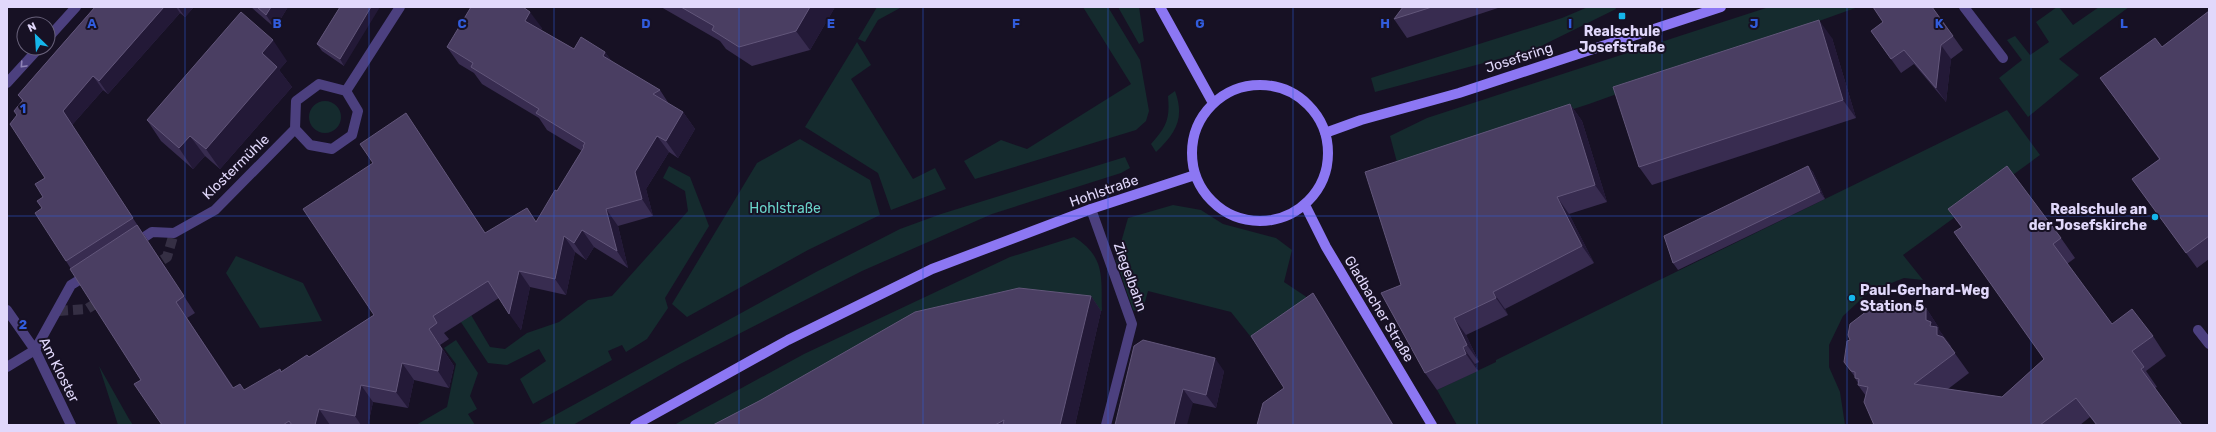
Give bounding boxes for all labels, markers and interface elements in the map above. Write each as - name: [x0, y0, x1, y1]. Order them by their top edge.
- marker: Realschule Josefstraße: [1617, 11, 1627, 21]
- north arrow: [16, 16, 56, 56]
- text: A: [87, 16, 97, 31]
- text: B: [272, 16, 282, 31]
- text: C: [457, 16, 467, 31]
- text: D: [641, 16, 651, 31]
- text: E: [827, 16, 835, 31]
- text: F: [1012, 16, 1020, 31]
- text: G: [1195, 16, 1205, 31]
- text: H: [1380, 16, 1390, 31]
- text: I: [1568, 16, 1572, 31]
- text: J: [1750, 16, 1758, 31]
- text: K: [1935, 16, 1944, 31]
- text: L: [2120, 16, 2128, 31]
- text: N: [26, 20, 38, 35]
- place label: Realschule Josefstraße: [1579, 23, 1665, 56]
- street label: Josefsring: [1483, 39, 1555, 77]
- one-way arrow: [21, 61, 28, 68]
- text: 1: [20, 101, 26, 116]
- street label: Klostermühle: [199, 131, 273, 203]
- street label: Hohlstraße: [1067, 171, 1141, 211]
- park label: Hohlstraße: [749, 200, 821, 217]
- place label: Realschule an der Josefskirche: [2029, 201, 2147, 234]
- marker: Realschule an der Josefskirche: [2150, 212, 2160, 222]
- street label: Ziegelbahn: [1110, 240, 1150, 314]
- street label: Gladbacher Straße: [1341, 253, 1417, 365]
- place label: Paul-Gerhard-Weg Station 5: [1860, 282, 1990, 315]
- marker: Paul-Gerhard-Weg Station 5: [1847, 293, 1857, 303]
- text: 2: [19, 317, 27, 332]
- street label: Am Kloster: [35, 335, 83, 406]

